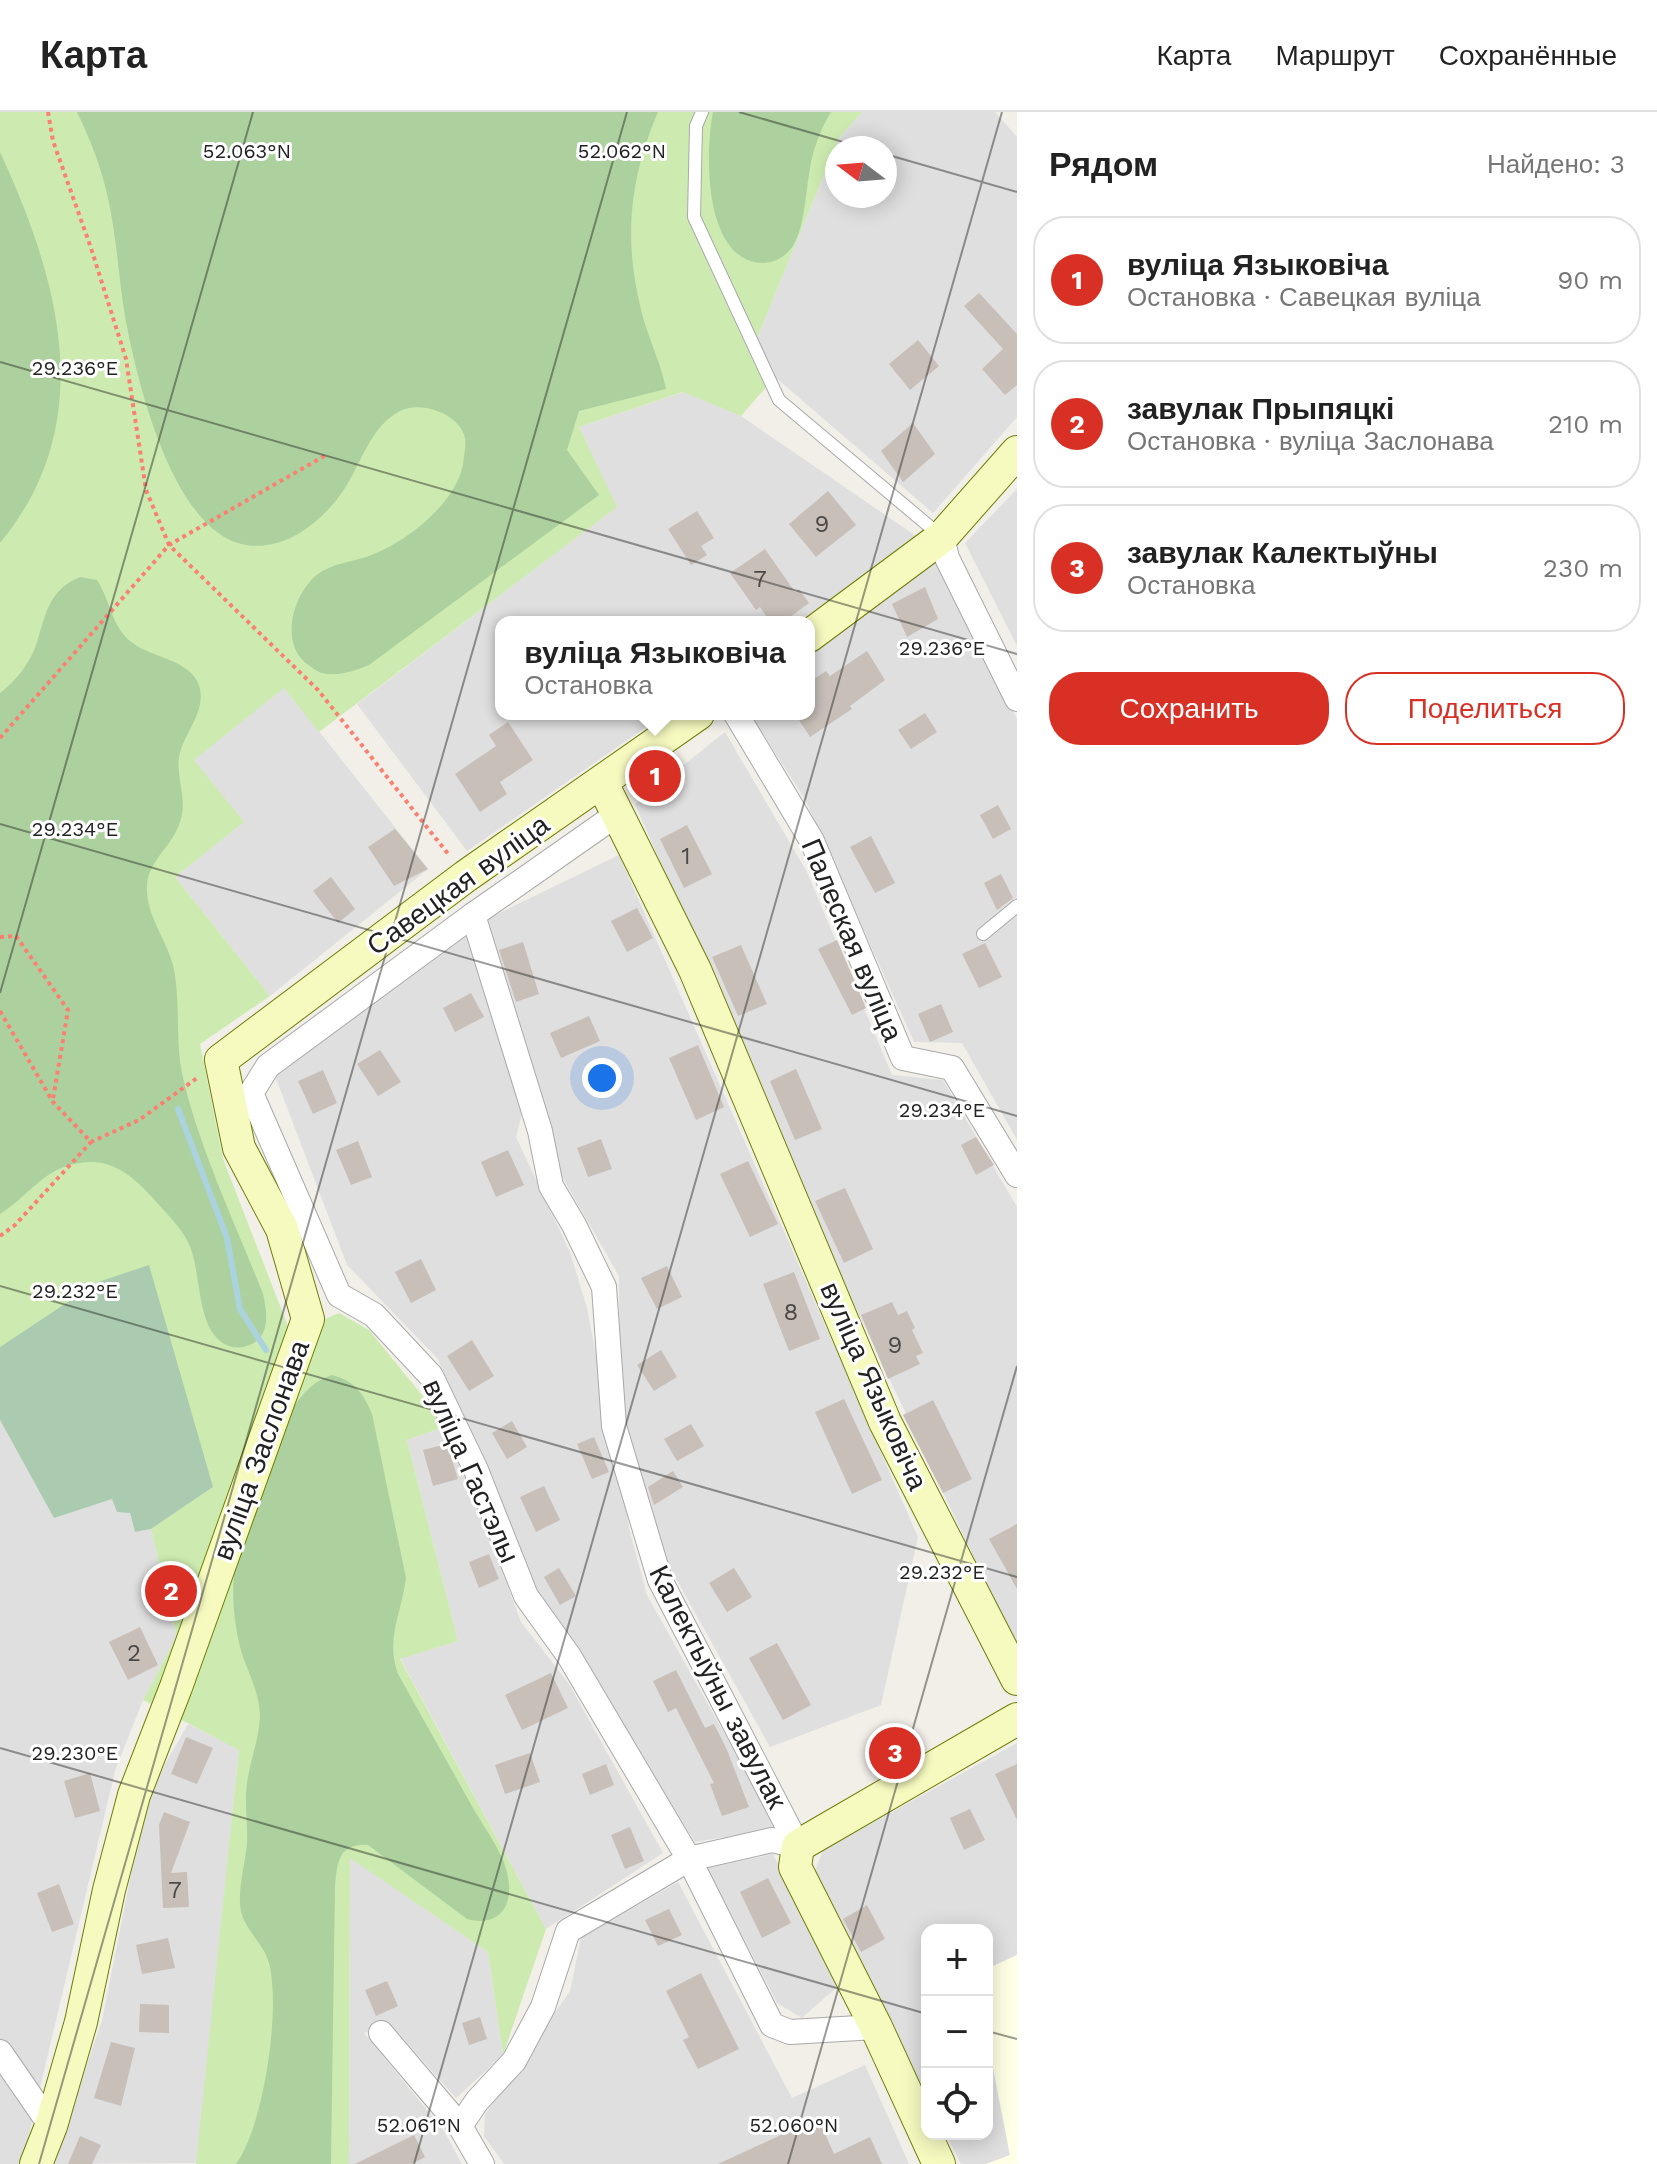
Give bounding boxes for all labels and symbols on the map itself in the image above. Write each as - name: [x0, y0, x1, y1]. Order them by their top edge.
- north arrow: [825, 136, 897, 208]
- text: 52.063°N: [203, 139, 291, 163]
- text: 52.062°N: [578, 139, 666, 163]
- text: 29.236°E: [32, 356, 118, 380]
- house number: 9: [815, 510, 829, 538]
- house number: 7: [753, 565, 767, 593]
- text: 29.236°E: [899, 636, 985, 660]
- pin: 1: [629, 746, 681, 806]
- street label: Савецкая вуліца: [360, 808, 556, 962]
- text: 29.234°E: [32, 817, 118, 841]
- street label: Палеская вуліца: [794, 834, 910, 1047]
- house number: 1: [681, 842, 691, 870]
- your location: [582, 1058, 622, 1098]
- text: 29.234°E: [899, 1098, 985, 1122]
- street label: вуліца Языковіча: [813, 1277, 935, 1495]
- text: 29.232°E: [32, 1279, 118, 1303]
- house number: 8: [784, 1298, 798, 1326]
- house number: 9: [888, 1331, 902, 1359]
- street label: вуліца Заслонава: [206, 1335, 316, 1564]
- street label: вуліца Гастэлы: [416, 1374, 526, 1568]
- street label: Калектыўны завулак: [642, 1560, 794, 1815]
- text: 29.232°E: [899, 1560, 985, 1584]
- pin: 2: [145, 1561, 197, 1621]
- house number: 2: [127, 1639, 141, 1667]
- pin: 3: [869, 1723, 921, 1783]
- text: 29.230°E: [32, 1741, 118, 1765]
- house number: 7: [168, 1876, 182, 1904]
- text: 52.061°N: [377, 2113, 461, 2137]
- text: 52.060°N: [749, 2113, 839, 2137]

